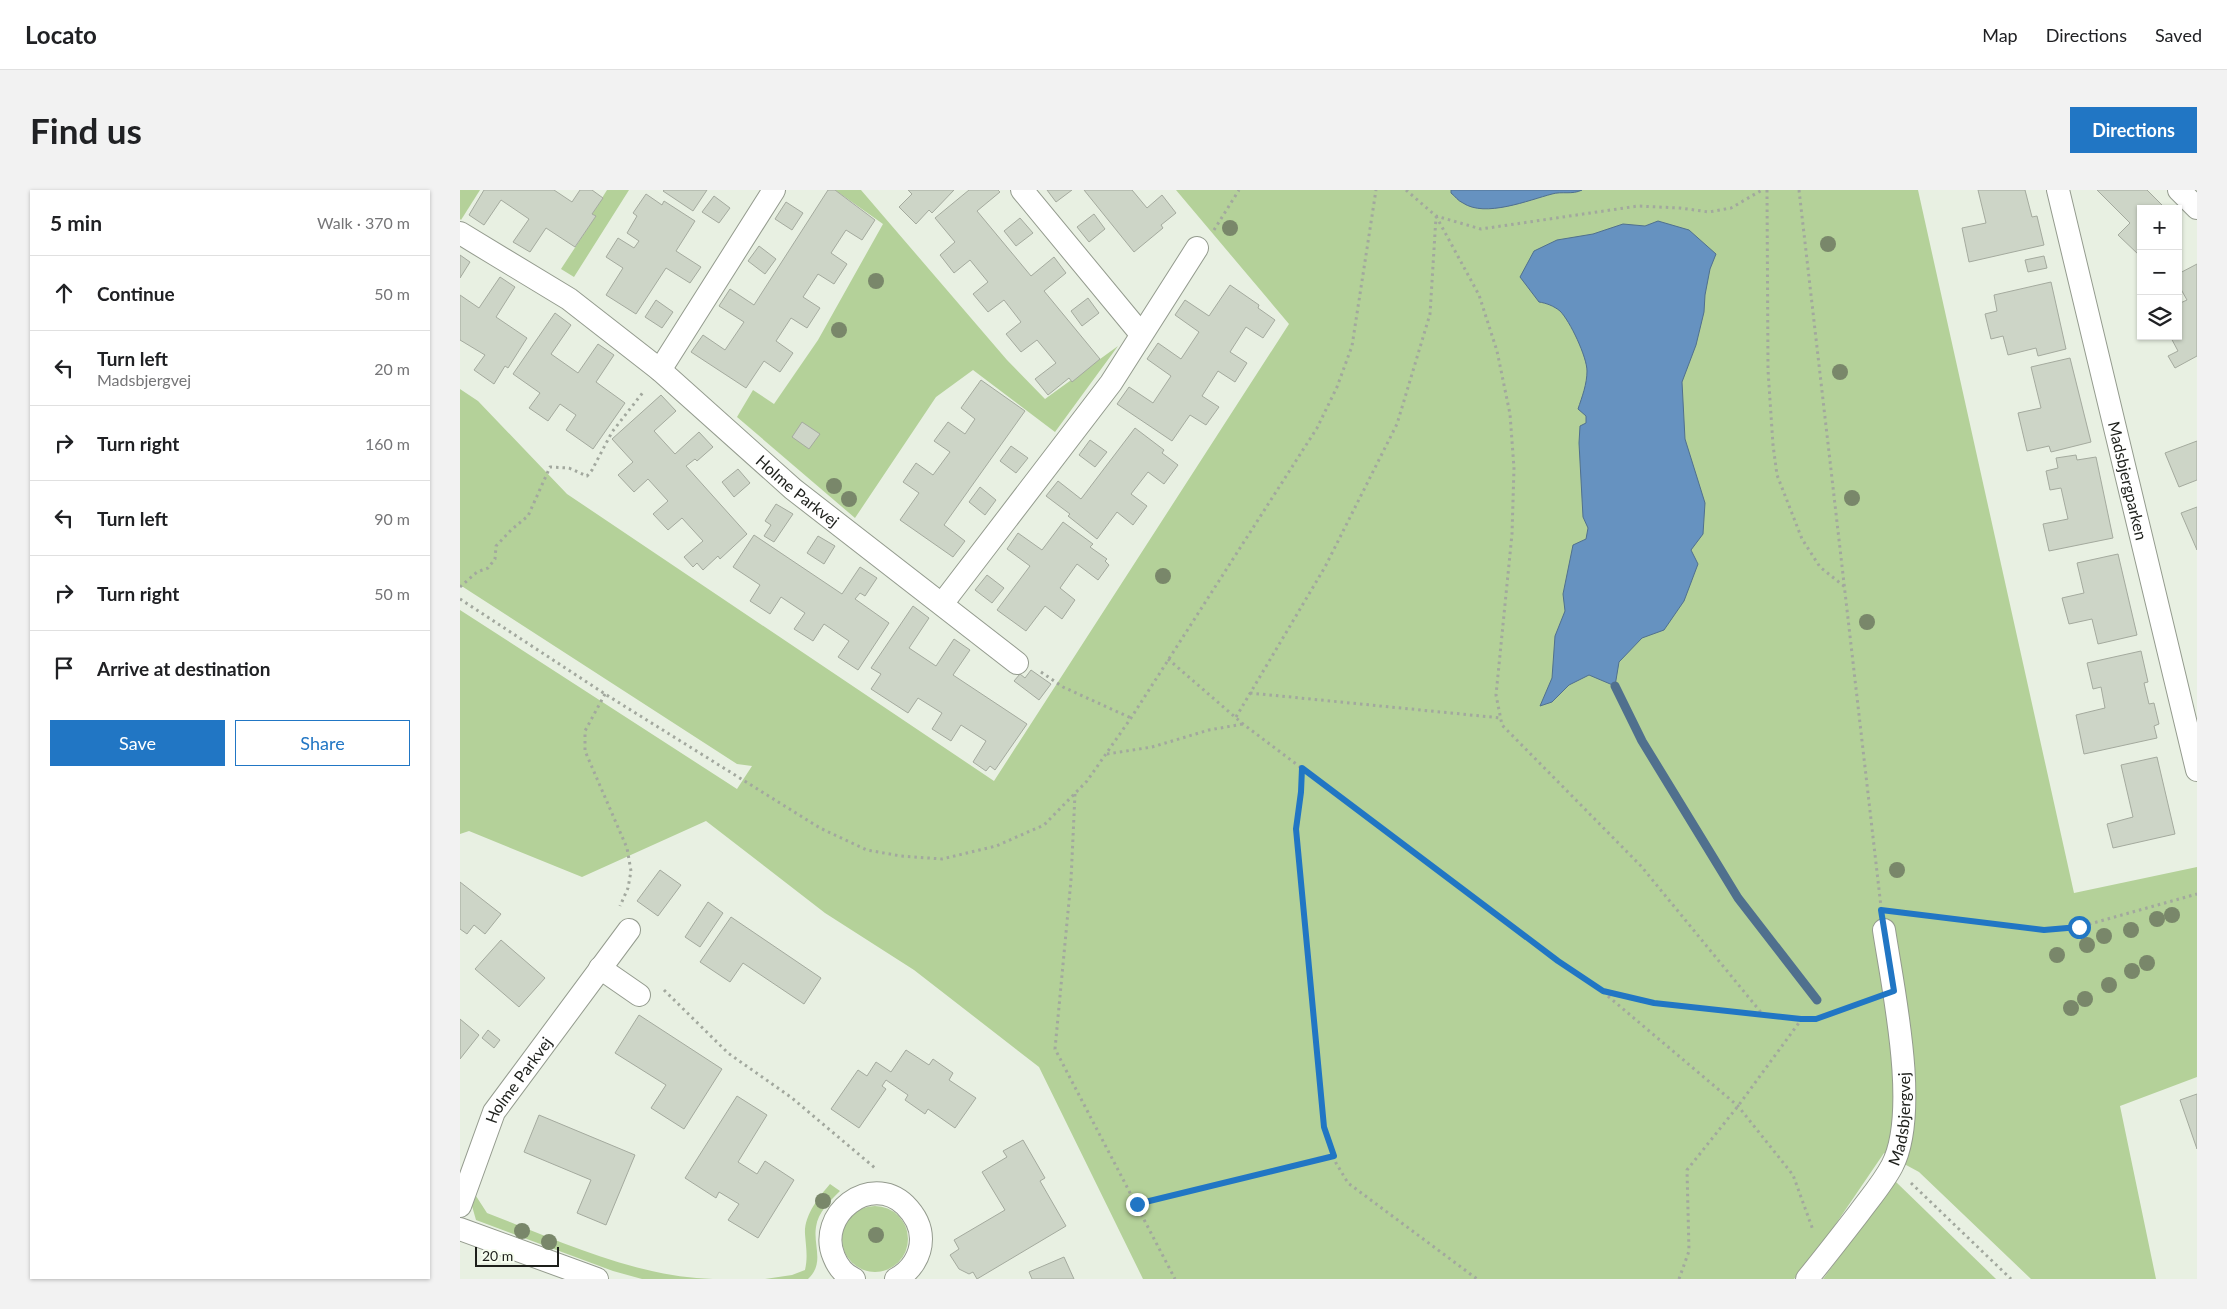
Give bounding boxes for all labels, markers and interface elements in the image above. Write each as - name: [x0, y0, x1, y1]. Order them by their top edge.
- text: Locato: [25, 20, 97, 49]
- text: Map: [1982, 24, 2018, 46]
- text: Directions: [2046, 24, 2127, 46]
- text: Saved: [2155, 24, 2202, 46]
- button: Directions: [2070, 107, 2197, 153]
- text: Find us: [30, 109, 142, 151]
- map controls: [2137, 205, 2182, 340]
- button: +: [2137, 205, 2182, 250]
- text: 5 min: [50, 210, 102, 235]
- text: Walk · 370 m: [317, 213, 410, 232]
- button: −: [2137, 250, 2182, 295]
- icon: ahead: [50, 279, 78, 307]
- text: Continue: [97, 282, 175, 305]
- text: 50 m: [374, 284, 410, 303]
- button: layers: [2137, 295, 2182, 340]
- text: Turn left: [97, 347, 168, 370]
- icon: left: [50, 354, 78, 382]
- text: 20 m: [374, 359, 410, 378]
- text: Madsbjergvej: [97, 370, 191, 389]
- street label: Madsbjergparken: [2105, 419, 2152, 542]
- icon: right: [50, 429, 78, 457]
- text: Turn right: [97, 432, 179, 455]
- text: 160 m: [365, 434, 410, 453]
- street label: Holme Parkvej: [752, 451, 843, 530]
- icon: left: [50, 504, 78, 532]
- text: Turn left: [97, 507, 168, 530]
- text: 90 m: [374, 509, 410, 528]
- icon: right: [50, 579, 78, 607]
- text: Turn right: [97, 582, 179, 605]
- text: 50 m: [374, 584, 410, 603]
- icon: arrive: [50, 654, 78, 682]
- text: Arrive at destination: [97, 657, 270, 680]
- button: Save: [50, 720, 225, 766]
- button: Share: [235, 720, 410, 766]
- route start: [2068, 916, 2091, 939]
- street label: Holme Parkvej: [481, 1033, 556, 1125]
- street label: Madsbjergvej: [1884, 1072, 1913, 1168]
- route end: [1126, 1193, 1149, 1216]
- scale bar: [475, 1244, 559, 1267]
- text: 20 m: [482, 1247, 513, 1264]

